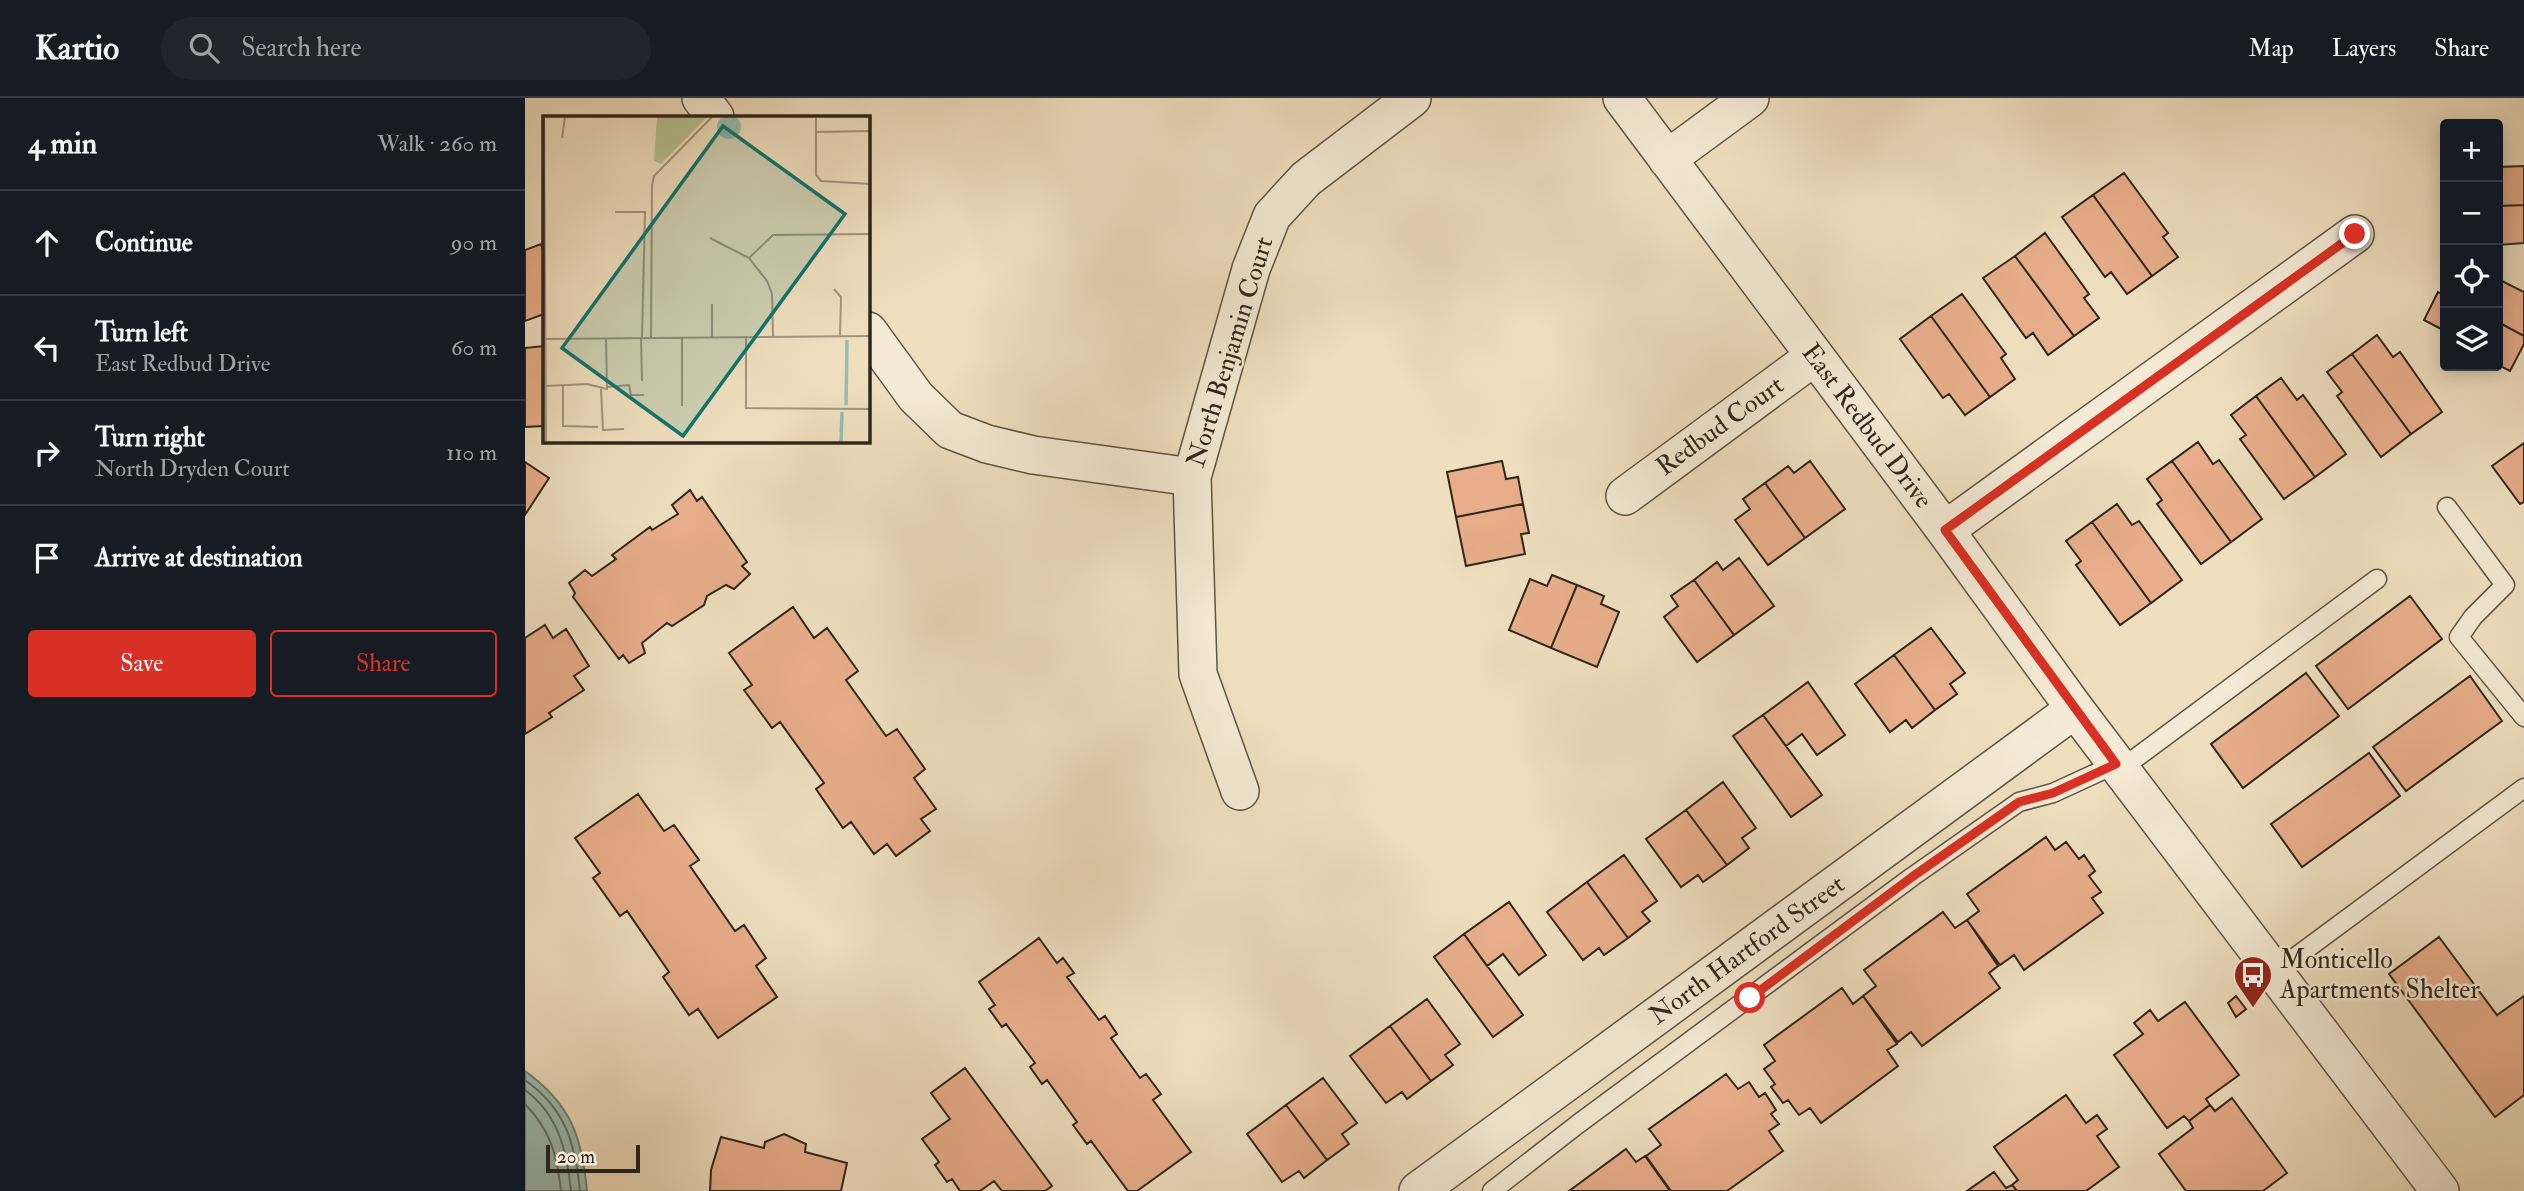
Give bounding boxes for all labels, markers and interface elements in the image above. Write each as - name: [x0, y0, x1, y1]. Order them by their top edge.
- search box: [161, 17, 651, 80]
- text: Kartio: [35, 28, 119, 69]
- icon: search: [185, 29, 223, 67]
- text: Search here: [241, 32, 361, 64]
- text: Map: [2249, 33, 2294, 64]
- text: Layers: [2332, 33, 2396, 64]
- text: Share: [2434, 33, 2489, 64]
- inset map: [543, 116, 870, 443]
- map controls: [2440, 119, 2503, 371]
- button: +: [2440, 119, 2503, 182]
- text: 4 min: [28, 125, 97, 162]
- text: Walk · 260 m: [377, 129, 497, 158]
- button: −: [2440, 182, 2503, 245]
- route end: [2339, 218, 2370, 249]
- icon: ahead: [28, 224, 66, 262]
- text: Continue: [95, 227, 193, 259]
- text: 90 m: [451, 228, 497, 257]
- street label: North Benjamin Court: [1180, 233, 1280, 471]
- button: locate: [2440, 245, 2503, 308]
- button: layers: [2440, 308, 2503, 371]
- text: Turn left: [95, 317, 188, 349]
- icon: left: [28, 329, 66, 367]
- text: 60 m: [451, 333, 497, 362]
- street label: East Redbud Drive: [1795, 337, 1940, 515]
- text: East Redbud Drive: [95, 349, 270, 378]
- street label: Redbud Court: [1650, 369, 1790, 483]
- text: Turn right: [95, 422, 205, 454]
- icon: right: [28, 434, 66, 472]
- text: 110 m: [446, 438, 497, 467]
- text: North Dryden Court: [95, 454, 290, 483]
- icon: arrive: [28, 539, 66, 577]
- text: Arrive at destination: [95, 542, 303, 574]
- button: Save: [28, 630, 256, 697]
- button: Share: [270, 630, 497, 697]
- street label: North Hartford Street: [1643, 868, 1851, 1032]
- place label: Monticello Apartments Shelter: [2279, 944, 2480, 1007]
- bus stop icon: Monticello Apartments Shelter: [2232, 954, 2274, 1009]
- route start: [1734, 982, 1765, 1013]
- scale bar: [546, 1142, 641, 1174]
- text: 20 m: [557, 1145, 595, 1169]

